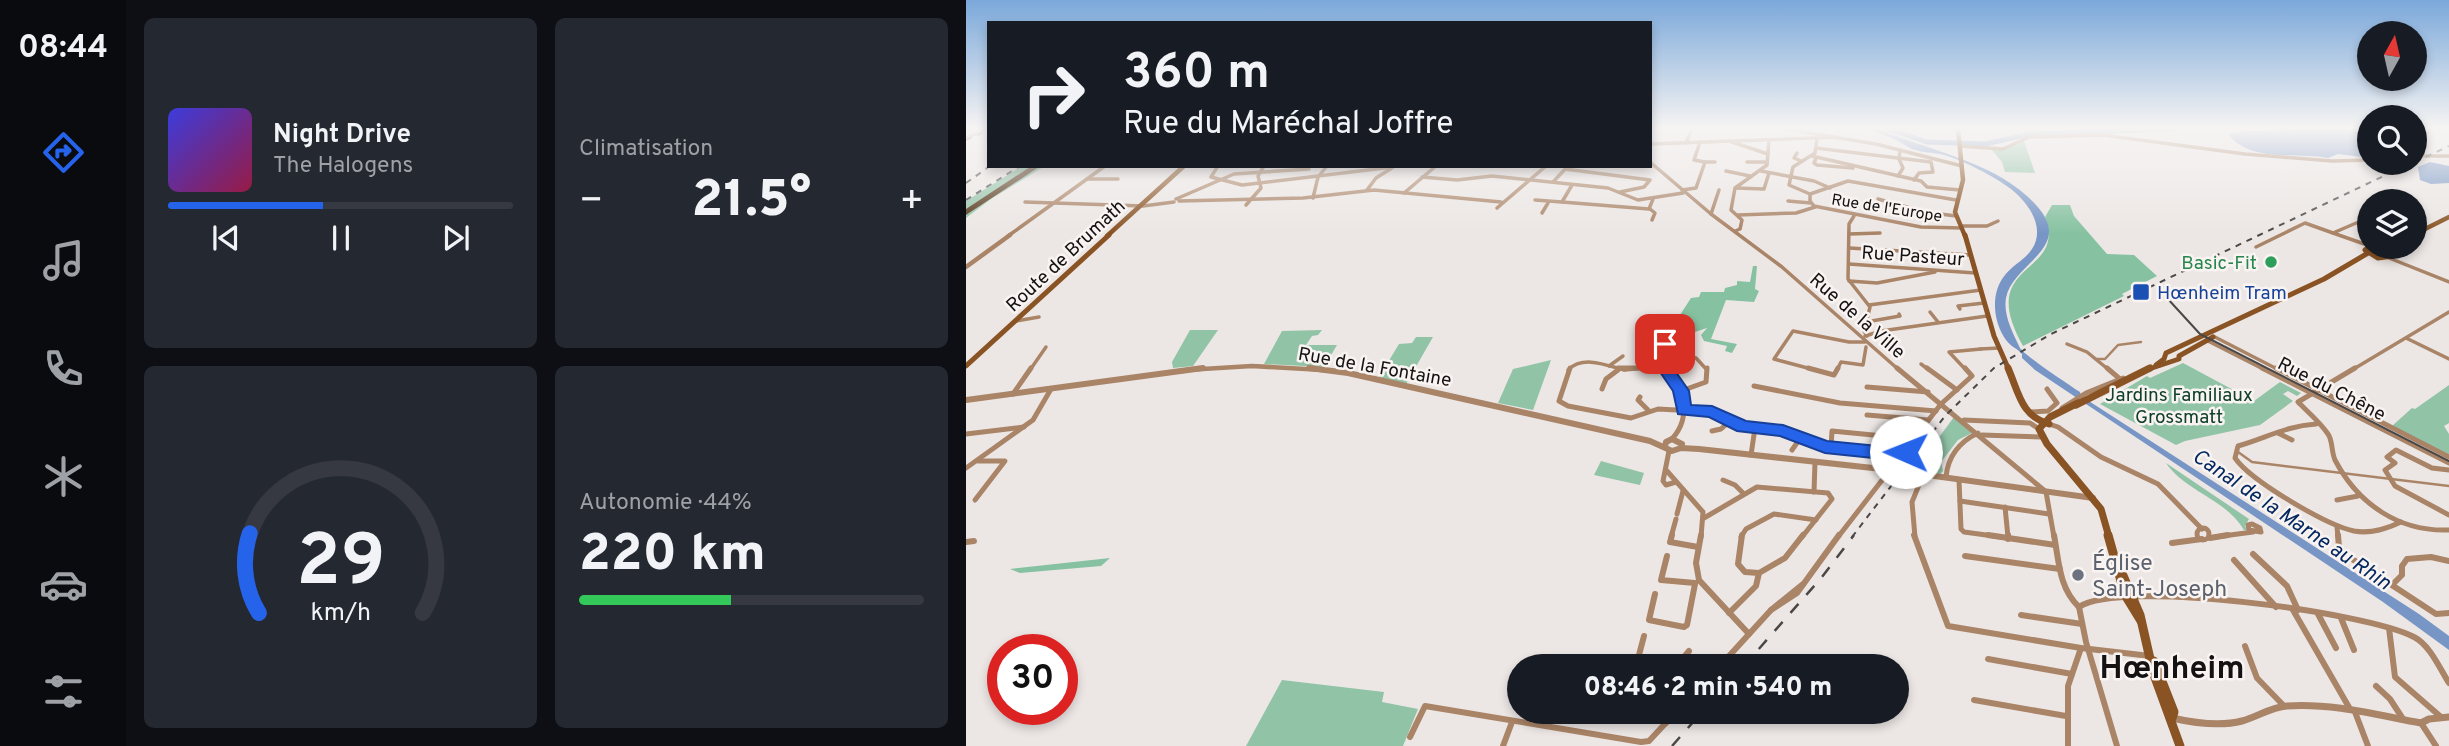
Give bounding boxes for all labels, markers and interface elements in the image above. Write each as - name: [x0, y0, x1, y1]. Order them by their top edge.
- north arrow: [2357, 21, 2427, 91]
- map controls: [2357, 21, 2427, 259]
- text: 08:44: [18, 29, 108, 69]
- text: 360 m: [1123, 44, 1270, 106]
- icon: right: [1008, 49, 1099, 140]
- text: Rue du Maréchal Joffre: [1123, 105, 1453, 145]
- button: search: [2357, 105, 2427, 175]
- text: Night Drive: [273, 119, 411, 152]
- icon: directions: [39, 128, 88, 177]
- text: Climatisation: [579, 135, 713, 164]
- text: The Halogens: [273, 152, 413, 181]
- text: 21.5°: [692, 169, 811, 235]
- text: −: [579, 178, 604, 227]
- text: +: [899, 178, 924, 227]
- button: layers: [2357, 189, 2427, 259]
- street label: Rue de l'Europe: [1830, 190, 1944, 228]
- street label: Route de Brumath: [1002, 195, 1131, 318]
- icon: previous: [207, 219, 245, 257]
- icon: pause: [322, 219, 360, 257]
- icon: next: [437, 219, 475, 257]
- icon: music: [39, 236, 88, 285]
- street label: Rue Pasteur: [1860, 241, 1966, 273]
- place label: Basic-Fit: [2181, 252, 2257, 276]
- marker: Basic-Fit: [2263, 254, 2279, 270]
- street label: Rue de la Ville: [1804, 268, 1909, 365]
- marker: Hœnheim Tram: [2131, 282, 2151, 302]
- place label: Hœnheim Tram: [2157, 282, 2287, 306]
- pin: [1635, 314, 1695, 374]
- icon: arrive: [1646, 325, 1684, 363]
- street label: Rue de la Fontaine: [1296, 343, 1453, 393]
- icon: phone: [39, 344, 88, 393]
- street label: Rue du Chêne: [2273, 352, 2389, 427]
- park label: Jardins Familiaux Grossmatt: [2105, 384, 2253, 430]
- position arrow: [1869, 415, 1943, 489]
- water label: Canal de la Marne au Rhin: [2187, 444, 2396, 597]
- icon: climate: [39, 452, 88, 501]
- text: Autonomie · 44%: [579, 489, 752, 518]
- text: 29: [296, 519, 385, 611]
- text: 220 km: [579, 523, 766, 589]
- place label: Église Saint-Joseph: [2092, 549, 2227, 605]
- icon: car: [39, 560, 88, 609]
- marker: Église Saint-Joseph: [2070, 567, 2086, 583]
- text: km/h: [310, 598, 371, 630]
- speed limit sign: 30: [987, 634, 1078, 725]
- district label: Hœnheim: [2100, 650, 2244, 690]
- icon: filters: [39, 667, 88, 716]
- text: 08:46 · 2 min · 540 m: [1584, 672, 1832, 705]

